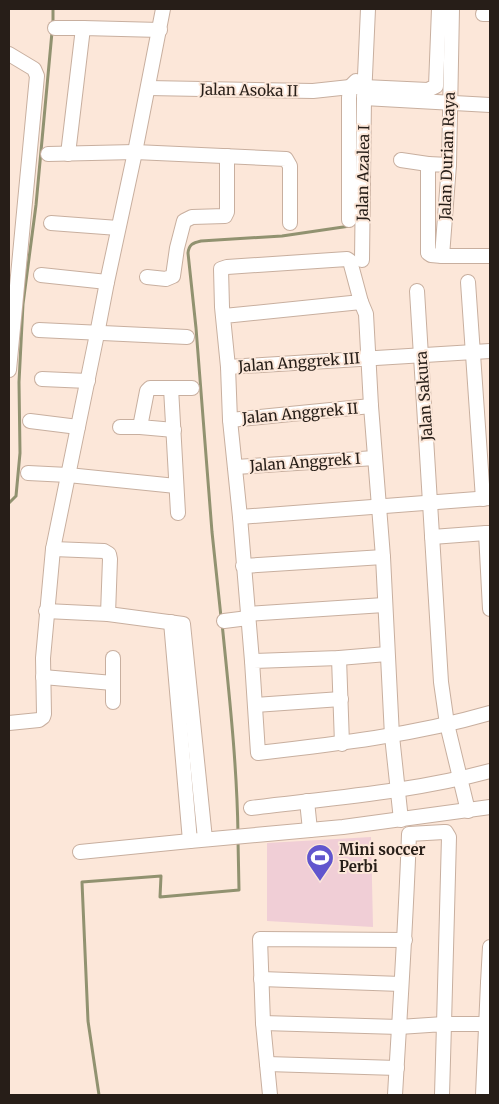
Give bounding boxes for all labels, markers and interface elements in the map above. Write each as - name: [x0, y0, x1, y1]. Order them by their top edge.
- street label: Jalan Asoka II: [199, 80, 298, 100]
- street label: Jalan Durian Raya: [435, 92, 459, 221]
- street label: Jalan Azalea I: [353, 125, 373, 222]
- street label: Jalan Anggrek III: [236, 348, 361, 376]
- street label: Jalan Sakura: [411, 350, 437, 443]
- street label: Jalan Anggrek II: [240, 398, 359, 428]
- street label: Jalan Anggrek I: [248, 449, 361, 475]
- place label: Mini soccer Perbi: [339, 840, 425, 876]
- sports icon: Mini soccer Perbi: [305, 843, 335, 882]

